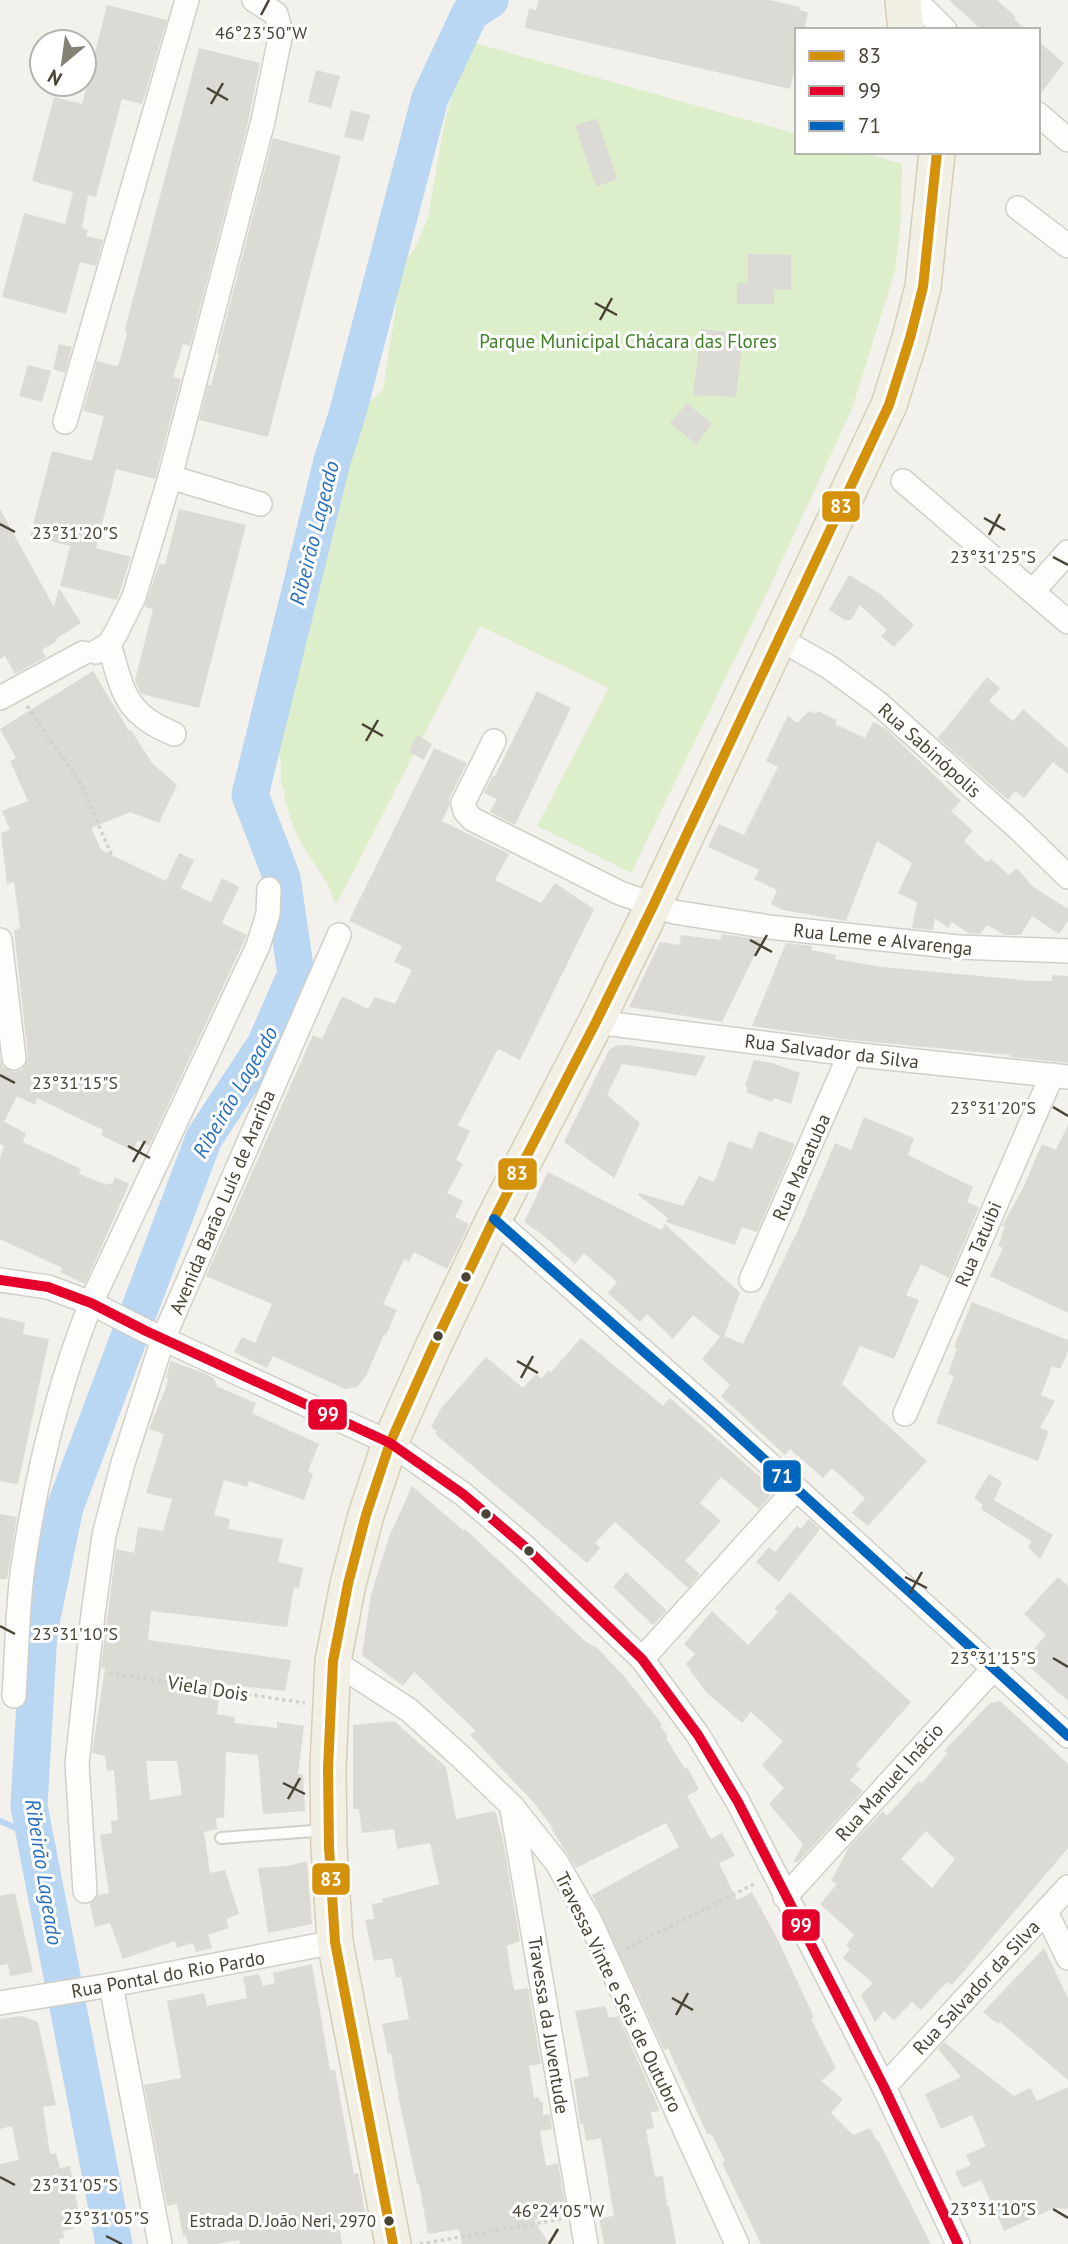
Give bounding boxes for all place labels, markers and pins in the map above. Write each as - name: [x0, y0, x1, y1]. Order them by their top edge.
- unlabelled marker: [459, 1270, 473, 1284]
- unlabelled marker: [431, 1329, 445, 1343]
- unlabelled marker: [479, 1507, 493, 1521]
- unlabelled marker: [522, 1544, 536, 1558]
- place label: Estrada D. João Neri, 2970: [190, 2210, 376, 2232]
- marker: Estrada D. João Neri, 2970: [382, 2214, 396, 2228]

